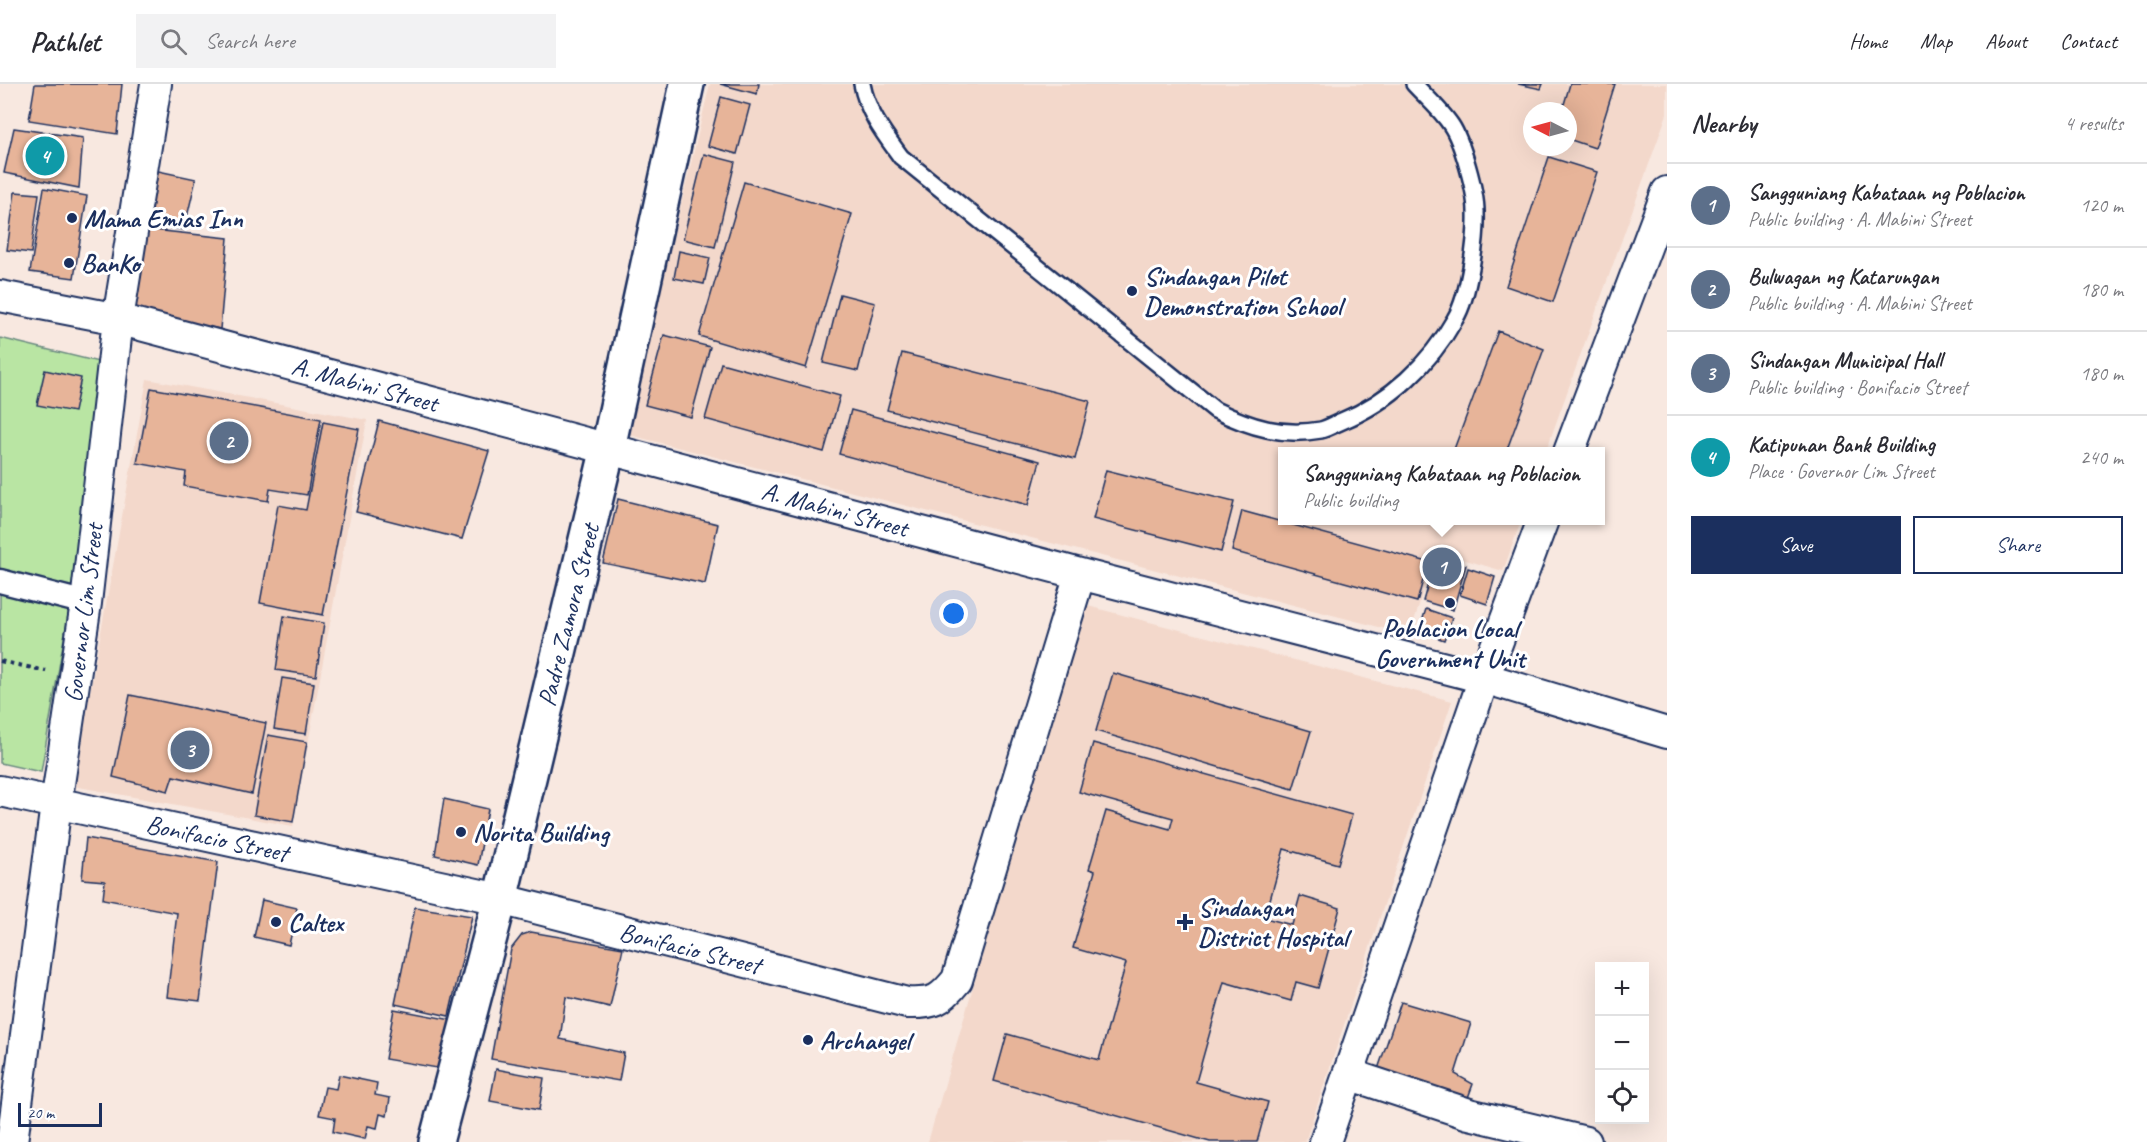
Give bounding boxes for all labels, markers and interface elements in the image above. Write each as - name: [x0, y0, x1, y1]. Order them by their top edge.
- search box: [136, 14, 556, 68]
- text: Pathlet: [30, 24, 100, 59]
- icon: search: [157, 25, 190, 58]
- text: Search here: [205, 27, 295, 55]
- text: Home: [1849, 28, 1887, 54]
- text: Map: [1920, 28, 1952, 54]
- text: About: [1985, 28, 2027, 54]
- text: Contact: [2060, 28, 2117, 54]
- north arrow: [1523, 102, 1577, 156]
- text: Nearby: [1691, 107, 1756, 140]
- text: 4 results: [2064, 111, 2123, 136]
- pin: 4: [26, 134, 64, 178]
- text: Sangguniang Kabataan ng Poblacion: [1748, 179, 2024, 207]
- text: 1: [1706, 193, 1715, 218]
- text: 120 m: [2080, 193, 2123, 218]
- place label: Mama Emias Inn: [84, 202, 244, 235]
- text: Public building · A. Mabini Street: [1748, 207, 1972, 232]
- marker: Mama Emias Inn: [65, 211, 79, 225]
- place label: BanKo: [81, 247, 142, 280]
- marker: BanKo: [62, 256, 76, 270]
- place label: Sindangan Pilot Demonstration School: [1144, 260, 1347, 323]
- text: Bulwagan ng Katarungan: [1748, 263, 1939, 291]
- text: 2: [1706, 277, 1715, 302]
- text: 180 m: [2080, 277, 2123, 302]
- marker: Sindangan Pilot Demonstration School: [1125, 284, 1139, 298]
- text: Public building · A. Mabini Street: [1748, 291, 1972, 316]
- text: Sindangan Municipal Hall: [1748, 347, 1942, 375]
- street label: A. Mabini Street: [288, 349, 444, 420]
- text: 3: [1706, 361, 1715, 386]
- text: 180 m: [2080, 361, 2123, 386]
- text: Public building · Bonifacio Street: [1748, 375, 1967, 400]
- pin: 2: [210, 418, 248, 464]
- text: Katipunan Bank Building: [1748, 431, 1935, 459]
- text: 4: [1706, 445, 1715, 470]
- text: 240 m: [2080, 445, 2123, 470]
- popup: [1278, 447, 1605, 525]
- text: Place · Governor Lim Street: [1748, 459, 1935, 484]
- text: Sangguniang Kabataan ng Poblacion: [1303, 460, 1580, 488]
- street label: A. Mabini Street: [758, 474, 914, 545]
- text: Public building: [1303, 488, 1398, 513]
- button: Save: [1691, 516, 1901, 574]
- button: Share: [1913, 516, 2123, 574]
- street label: Padre Zamora Street: [530, 518, 608, 710]
- street label: Governor Lim Street: [56, 520, 111, 704]
- pin: 1: [1422, 544, 1462, 590]
- marker: Poblacion Local Government Unit: [1443, 596, 1457, 610]
- your location: [939, 599, 968, 628]
- place label: Poblacion Local Government Unit: [1375, 612, 1528, 675]
- pin: 3: [170, 728, 210, 772]
- street label: Bonifacio Street: [143, 807, 294, 870]
- place label: Norita Building: [473, 816, 611, 849]
- marker: Norita Building: [454, 825, 468, 839]
- place label: Sindangan District Hospital: [1198, 891, 1353, 954]
- place label: Caltex: [288, 906, 345, 939]
- marker: Sindangan District Hospital: [1176, 913, 1194, 931]
- marker: Caltex: [269, 915, 283, 929]
- street label: Bonifacio Street: [616, 915, 767, 983]
- map controls: [1595, 962, 1649, 1124]
- button: +: [1595, 962, 1649, 1016]
- button: −: [1595, 1016, 1649, 1070]
- place label: Archangel: [820, 1024, 915, 1057]
- marker: Archangel: [801, 1033, 815, 1047]
- button: locate: [1595, 1070, 1649, 1124]
- scale bar: [18, 1100, 102, 1128]
- text: 20 m: [27, 1103, 54, 1123]

